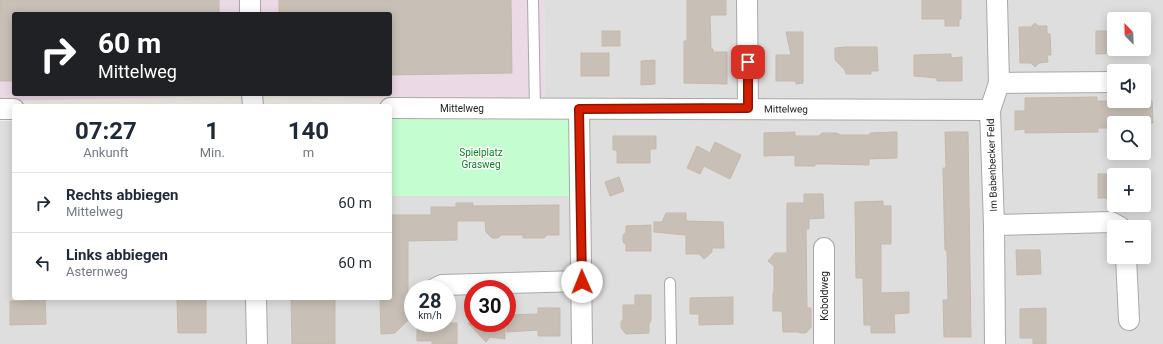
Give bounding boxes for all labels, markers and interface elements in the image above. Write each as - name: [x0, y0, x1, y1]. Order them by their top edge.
- north arrow: [1107, 12, 1151, 56]
- map controls: [1107, 12, 1151, 264]
- text: 60 m: [98, 27, 161, 60]
- icon: right: [32, 28, 84, 80]
- pin: [731, 45, 765, 79]
- icon: arrive: [737, 51, 759, 73]
- text: Mittelweg: [98, 61, 177, 82]
- button: sound: [1107, 64, 1151, 108]
- street label: Mittelweg: [440, 103, 484, 114]
- street label: Mittelweg: [764, 103, 808, 114]
- button: search: [1107, 116, 1151, 160]
- text: 07:27: [75, 117, 137, 145]
- text: 1: [205, 117, 219, 145]
- text: 140: [288, 117, 329, 145]
- street label: Im Babenbecker Feld: [985, 118, 999, 212]
- text: Ankunft: [83, 145, 129, 160]
- text: Min.: [200, 145, 225, 160]
- text: m: [303, 145, 314, 160]
- park label: Spielplatz Grasweg: [459, 147, 503, 170]
- button: +: [1107, 168, 1151, 212]
- text: Rechts abbiegen: [66, 186, 179, 204]
- icon: right: [32, 192, 54, 214]
- text: 60 m: [338, 194, 372, 212]
- text: Mittelweg: [66, 204, 123, 219]
- button: −: [1107, 220, 1151, 264]
- text: Links abbiegen: [66, 246, 168, 264]
- icon: left: [32, 252, 54, 274]
- text: 60 m: [338, 254, 372, 272]
- position arrow: [561, 261, 603, 303]
- text: Asternweg: [66, 264, 128, 279]
- street label: Koboldweg: [819, 271, 830, 321]
- speed limit sign: 30: [464, 280, 516, 332]
- text: 28: [419, 289, 441, 313]
- text: km/h: [418, 310, 442, 321]

